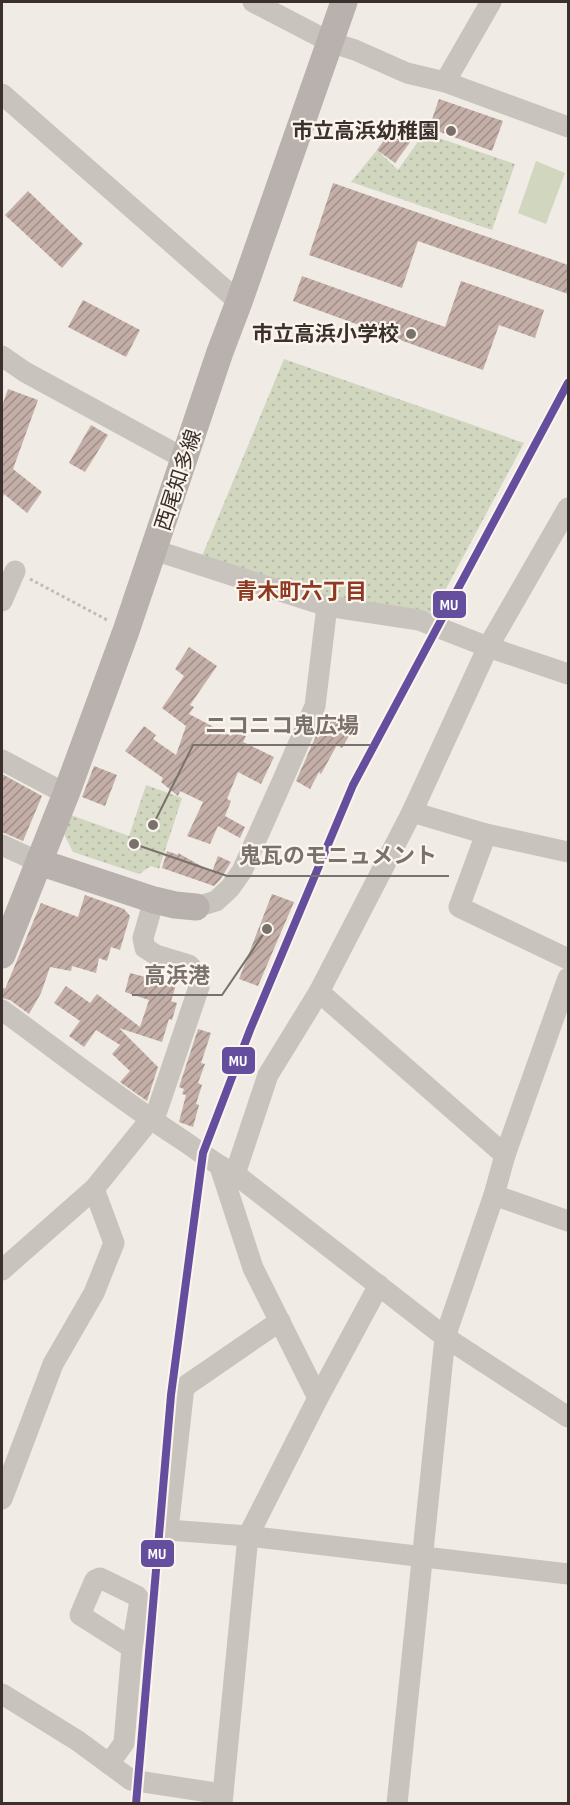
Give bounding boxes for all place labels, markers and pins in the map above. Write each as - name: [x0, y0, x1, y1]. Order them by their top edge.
- place label: 市立高浜幼稚園: [292, 119, 439, 144]
- marker: 市立高浜幼稚園: [444, 124, 458, 138]
- place label: 市立高浜小学校: [252, 322, 399, 347]
- marker: 市立高浜小学校: [404, 327, 418, 341]
- callout: ニコニコ鬼広場: [193, 705, 371, 745]
- callout: 鬼瓦のモニュメント: [227, 836, 449, 876]
- callout: 高浜港: [132, 955, 222, 995]

